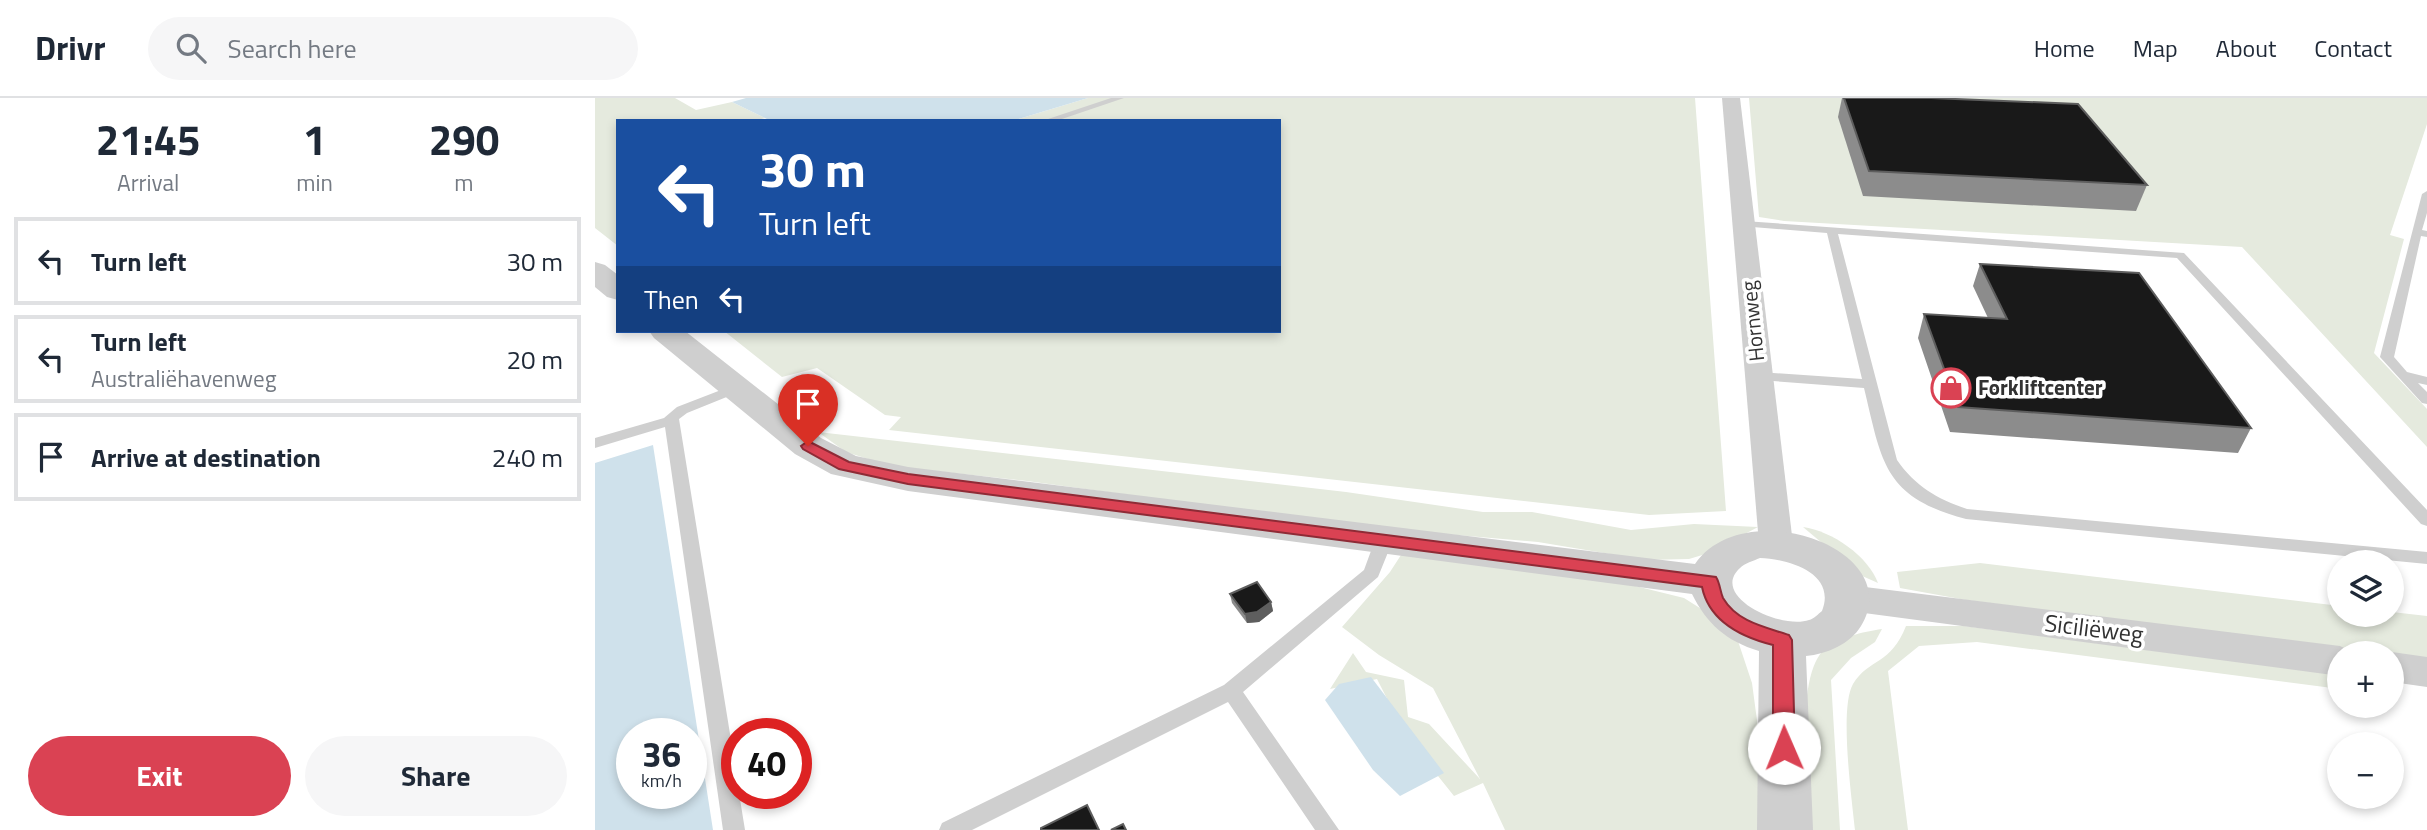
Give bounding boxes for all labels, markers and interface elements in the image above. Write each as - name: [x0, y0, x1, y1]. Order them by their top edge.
- search box: [148, 17, 638, 80]
- text: Drivr: [35, 23, 106, 73]
- icon: search: [172, 29, 210, 67]
- text: Search here: [228, 29, 357, 68]
- text: Home: [2034, 30, 2095, 66]
- text: Map: [2133, 30, 2178, 66]
- text: About: [2216, 30, 2276, 66]
- text: Contact: [2314, 30, 2392, 66]
- text: 21:45: [96, 107, 201, 171]
- text: 1: [303, 107, 326, 171]
- text: 290: [429, 107, 499, 171]
- text: 30 m: [759, 131, 866, 206]
- icon: left: [644, 147, 735, 238]
- text: Arrival: [117, 165, 179, 200]
- text: min: [296, 165, 333, 200]
- text: m: [454, 165, 474, 200]
- text: Turn left: [759, 199, 871, 247]
- icon: left: [32, 242, 70, 280]
- text: Turn left: [91, 242, 186, 281]
- text: 30 m: [506, 242, 563, 281]
- street label: Hornweg: [1732, 279, 1772, 363]
- text: Then: [644, 280, 699, 319]
- icon: left: [713, 280, 751, 318]
- text: Turn left: [91, 322, 186, 361]
- icon: left: [32, 340, 70, 378]
- text: 20 m: [506, 340, 563, 379]
- text: Australiëhavenweg: [91, 361, 276, 396]
- shop icon: Forkliftcenter: [1930, 367, 1972, 409]
- place label: Forkliftcenter: [1978, 371, 2103, 403]
- pin: [778, 374, 838, 446]
- icon: arrive: [789, 385, 827, 423]
- icon: arrive: [32, 438, 70, 476]
- text: Arrive at destination: [91, 438, 321, 477]
- text: 240 m: [492, 438, 563, 477]
- map controls: [2327, 550, 2404, 809]
- button: layers: [2327, 550, 2404, 627]
- street label: Siciliëweg: [2043, 604, 2146, 652]
- button: +: [2327, 641, 2404, 718]
- position arrow: [1747, 711, 1821, 785]
- speed limit sign: 40: [721, 718, 812, 809]
- text: 36: [642, 727, 681, 781]
- button: −: [2327, 732, 2404, 809]
- button: Exit: [28, 736, 291, 816]
- button: Share: [305, 736, 567, 816]
- text: km/h: [641, 767, 682, 794]

